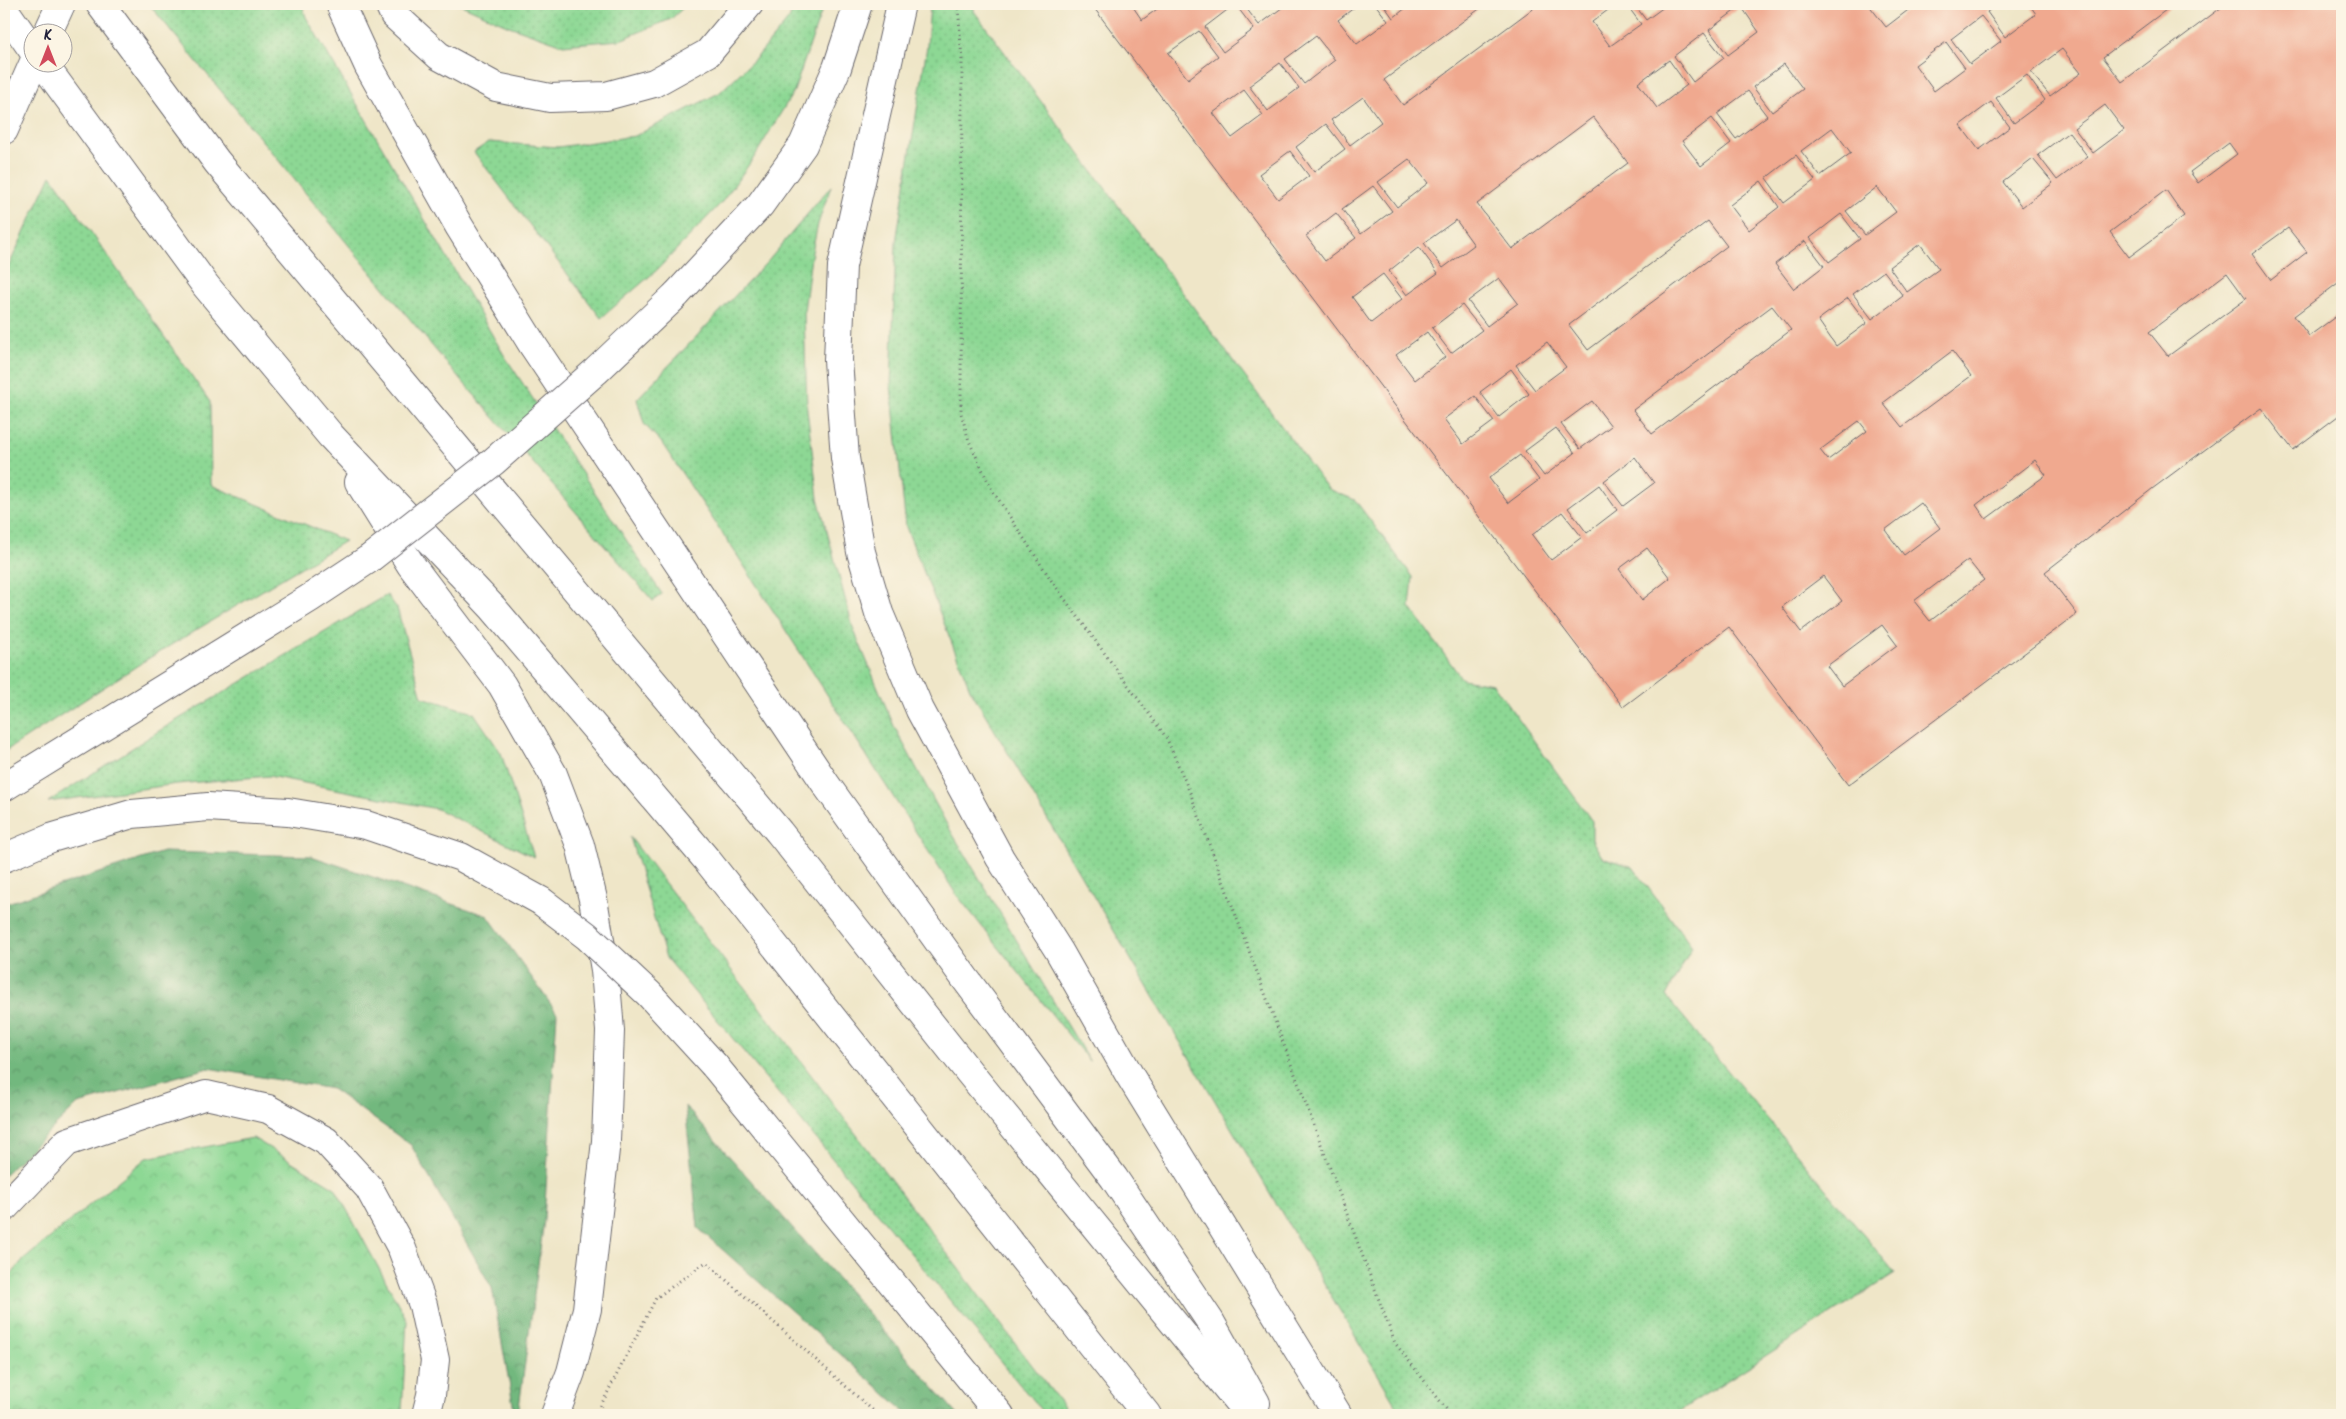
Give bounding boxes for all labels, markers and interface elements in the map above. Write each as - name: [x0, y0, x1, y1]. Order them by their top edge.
- north arrow: [22, 22, 72, 72]
- text: K: [44, 25, 53, 47]

